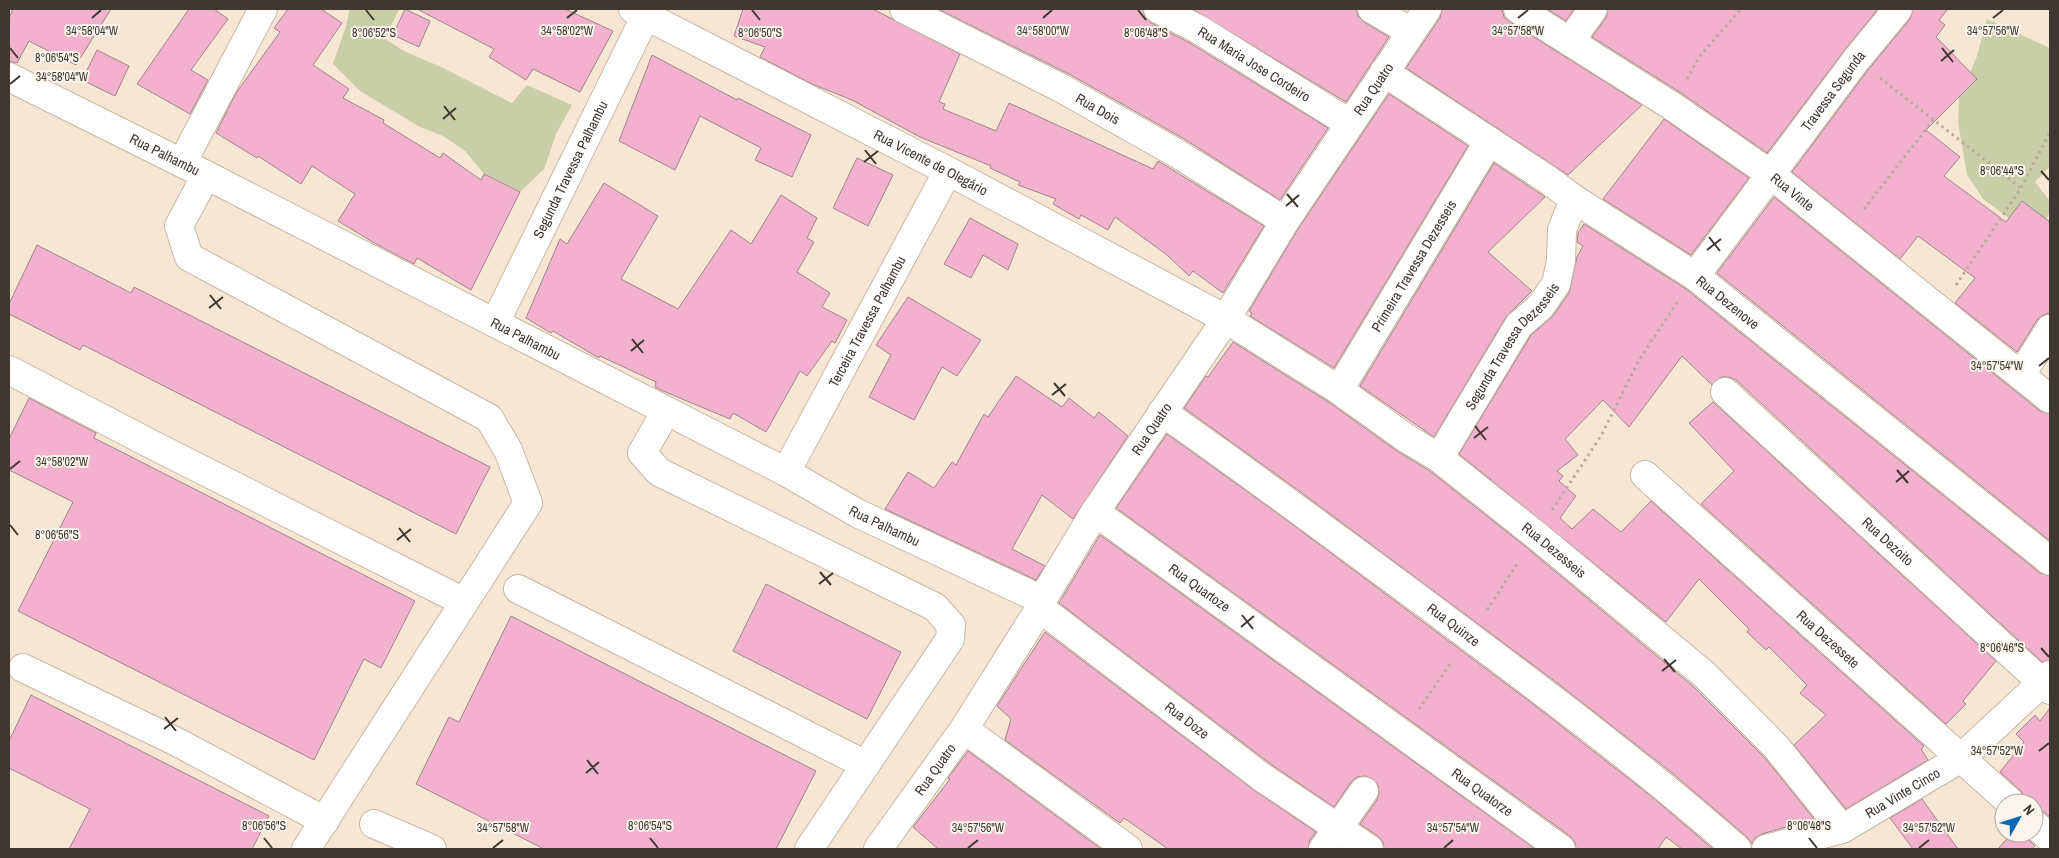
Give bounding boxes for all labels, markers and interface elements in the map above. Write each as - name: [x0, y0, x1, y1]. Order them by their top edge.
- street label: Rua Maria Jose Cordeiro: [1195, 22, 1314, 106]
- text: 34°58'04"W: [66, 23, 119, 39]
- text: 34°58'02"W: [541, 23, 594, 39]
- text: 34°58'00"W: [1017, 23, 1070, 39]
- text: 34°57'58"W: [1492, 23, 1545, 39]
- text: 34°57'56"W: [1967, 23, 2020, 39]
- text: 8°06'52"S: [352, 25, 396, 41]
- text: 8°06'50"S: [738, 25, 782, 41]
- text: 8°06'48"S: [1124, 25, 1168, 41]
- street label: Travessa Segunda: [1797, 46, 1869, 135]
- text: 8°06'54"S: [35, 50, 79, 66]
- street label: Rua Quatro: [1349, 59, 1397, 119]
- text: 34°58'04"W: [36, 69, 89, 85]
- street label: Rua Dois: [1073, 89, 1123, 128]
- street label: Segunda Travessa Palhambu: [529, 98, 612, 241]
- street label: Rua Vicente de Olegário: [871, 125, 991, 200]
- street label: Rua Palhambu: [127, 130, 203, 179]
- text: 8°06'44"S: [1980, 163, 2024, 179]
- street label: Rua Vinte: [1767, 169, 1818, 215]
- street label: Primeira Travessa Dezesseis: [1367, 196, 1461, 335]
- street label: Terceira Travessa Palhambu: [824, 253, 910, 390]
- street label: Rua Dezenove: [1692, 271, 1763, 333]
- street label: Segunda Travessa Dezesseis: [1461, 279, 1563, 413]
- street label: Rua Palhambu: [488, 313, 563, 364]
- text: 34°57'54"W: [1971, 358, 2024, 374]
- street label: Rua Quatro: [1127, 399, 1176, 458]
- text: 34°58'02"W: [36, 454, 89, 470]
- street label: Rua Palhambu: [846, 501, 923, 550]
- street label: Rua Dezoito: [1858, 513, 1918, 570]
- street label: Rua Dezesseis: [1518, 518, 1590, 582]
- text: 8°06'56"S: [35, 527, 79, 543]
- street label: Rua Quartoze: [1165, 559, 1234, 616]
- street label: Rua Quinze: [1424, 599, 1484, 650]
- street label: Rua Dezessete: [1793, 606, 1863, 672]
- text: 8°06'46"S: [1980, 640, 2024, 656]
- street label: Rua Doze: [1161, 698, 1213, 743]
- street label: Rua Quatro: [910, 740, 960, 799]
- text: 34°57'52"W: [1971, 743, 2024, 759]
- street label: Rua Quatorze: [1448, 764, 1517, 820]
- street label: Rua Vinte Cinco: [1862, 764, 1943, 822]
- north arrow: [1994, 793, 2044, 843]
- text: N: [2019, 801, 2039, 819]
- text: 8°06'56"S: [242, 818, 286, 834]
- text: 8°06'54"S: [628, 818, 672, 834]
- text: 8°06'48"S: [1787, 818, 1831, 834]
- text: 34°57'58"W: [477, 820, 530, 836]
- text: 34°57'56"W: [952, 820, 1005, 836]
- text: 34°57'54"W: [1427, 820, 1480, 836]
- text: 34°57'52"W: [1903, 820, 1956, 836]

